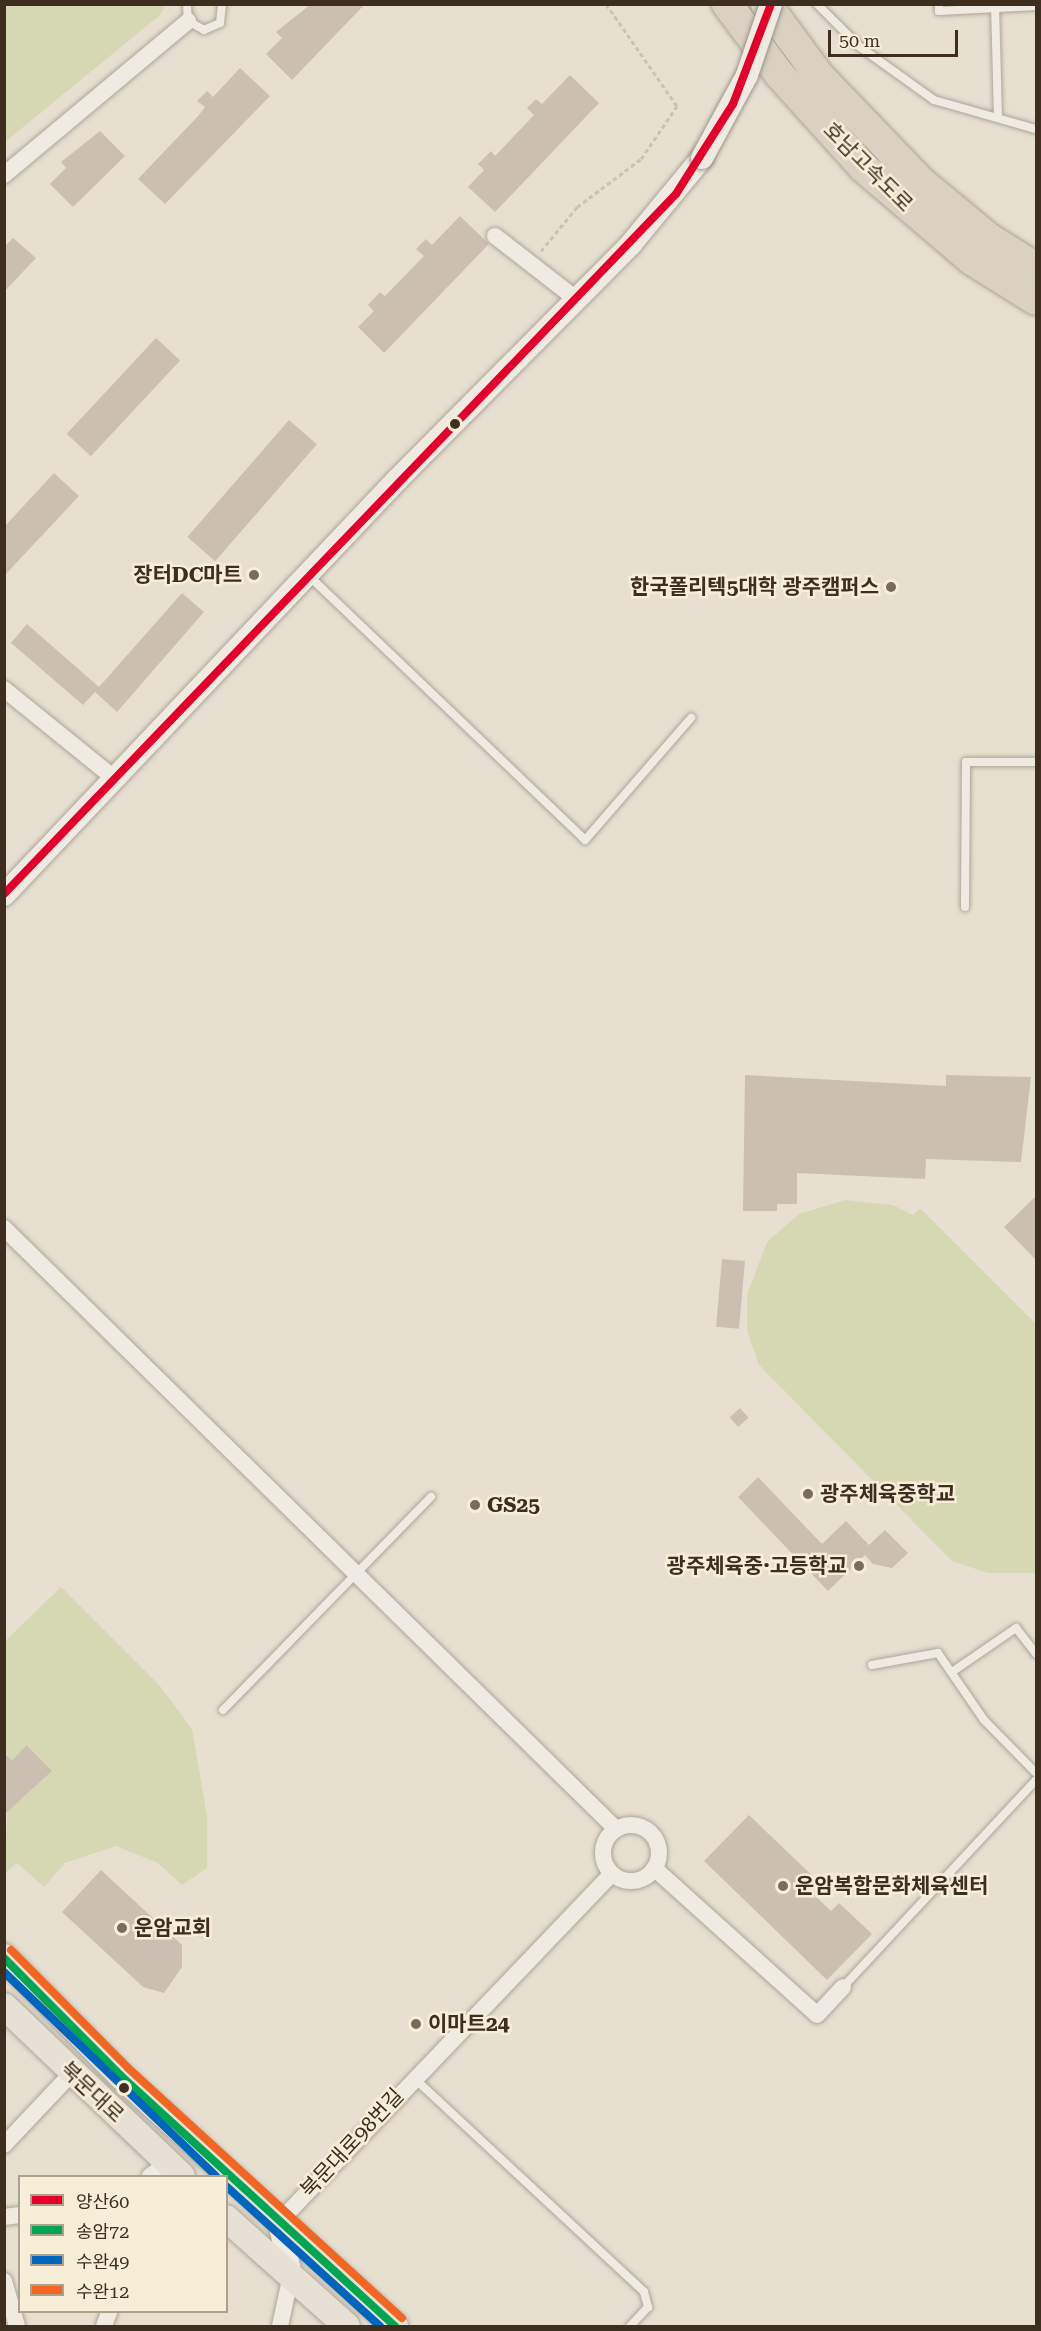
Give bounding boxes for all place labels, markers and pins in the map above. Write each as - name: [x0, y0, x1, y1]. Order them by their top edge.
- unlabelled marker: [449, 418, 461, 430]
- place label: 장터DC마트: [133, 562, 242, 588]
- marker: 장터DC마트: [247, 568, 261, 582]
- place label: 한국폴리텍5대학 광주캠퍼스: [630, 574, 879, 600]
- marker: 한국폴리텍5대학 광주캠퍼스: [884, 580, 898, 594]
- place label: 광주체육중학교: [820, 1481, 955, 1507]
- marker: 광주체육중학교: [801, 1487, 815, 1501]
- place label: GS25: [487, 1492, 540, 1518]
- marker: GS25: [468, 1498, 482, 1512]
- place label: 광주체육중·고등학교: [667, 1553, 847, 1579]
- marker: 광주체육중·고등학교: [852, 1559, 866, 1573]
- place label: 운암복합문화체육센터: [795, 1873, 988, 1899]
- marker: 운암복합문화체육센터: [776, 1879, 790, 1893]
- place label: 운암교회: [134, 1915, 211, 1941]
- marker: 운암교회: [115, 1921, 129, 1935]
- place label: 이마트24: [428, 2011, 509, 2037]
- marker: 이마트24: [409, 2017, 423, 2031]
- unlabelled marker: [118, 2082, 130, 2094]

